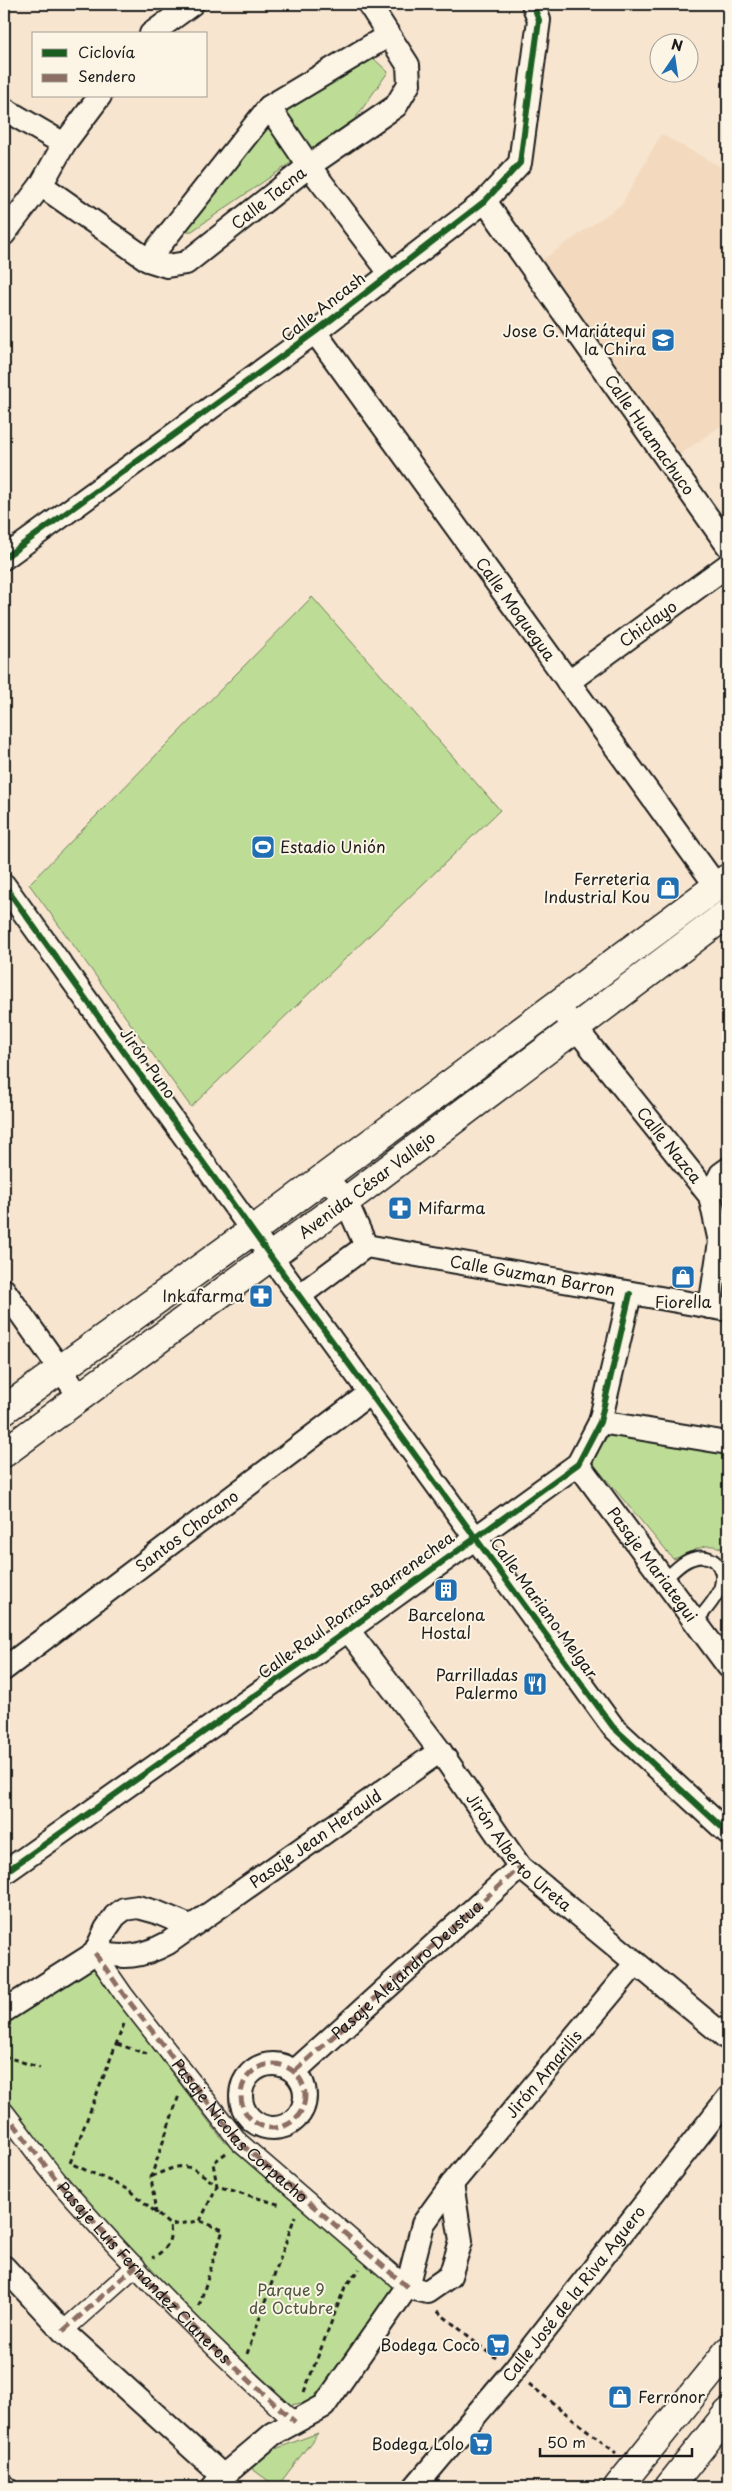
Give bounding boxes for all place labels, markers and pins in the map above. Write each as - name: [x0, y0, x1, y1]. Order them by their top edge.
- place label: Jose G. Mariátequi la Chira: [503, 318, 646, 360]
- school or university icon: Jose G. Mariátequi la Chira: [650, 327, 676, 353]
- sports icon: Estadio Unión: [250, 834, 276, 860]
- place label: Estadio Unión: [280, 834, 386, 858]
- place label: Ferreteria Industrial Kou: [544, 866, 650, 908]
- shop icon: Ferreteria Industrial Kou: [655, 875, 681, 901]
- pharmacy icon: Mifarma: [387, 1195, 413, 1221]
- place label: Mifarma: [418, 1195, 485, 1219]
- shop icon: Fiorella: [670, 1264, 696, 1290]
- place label: Inkafarma: [162, 1283, 244, 1307]
- pharmacy icon: Inkafarma: [248, 1283, 274, 1309]
- place label: Fiorella: [655, 1289, 711, 1313]
- building icon: Barcelona Hostal: [433, 1577, 459, 1603]
- place label: Barcelona Hostal: [407, 1602, 485, 1644]
- place label: Parrilladas Palermo: [436, 1662, 518, 1704]
- restaurant icon: Parrilladas Palermo: [522, 1671, 548, 1697]
- place label: Bodega Coco: [380, 2332, 480, 2356]
- supermarket icon: Bodega Coco: [485, 2332, 511, 2358]
- shop icon: Ferronor: [607, 2384, 633, 2410]
- place label: Ferronor: [638, 2384, 705, 2408]
- place label: Bodega Lolo: [372, 2431, 464, 2455]
- supermarket icon: Bodega Lolo: [468, 2431, 494, 2457]

